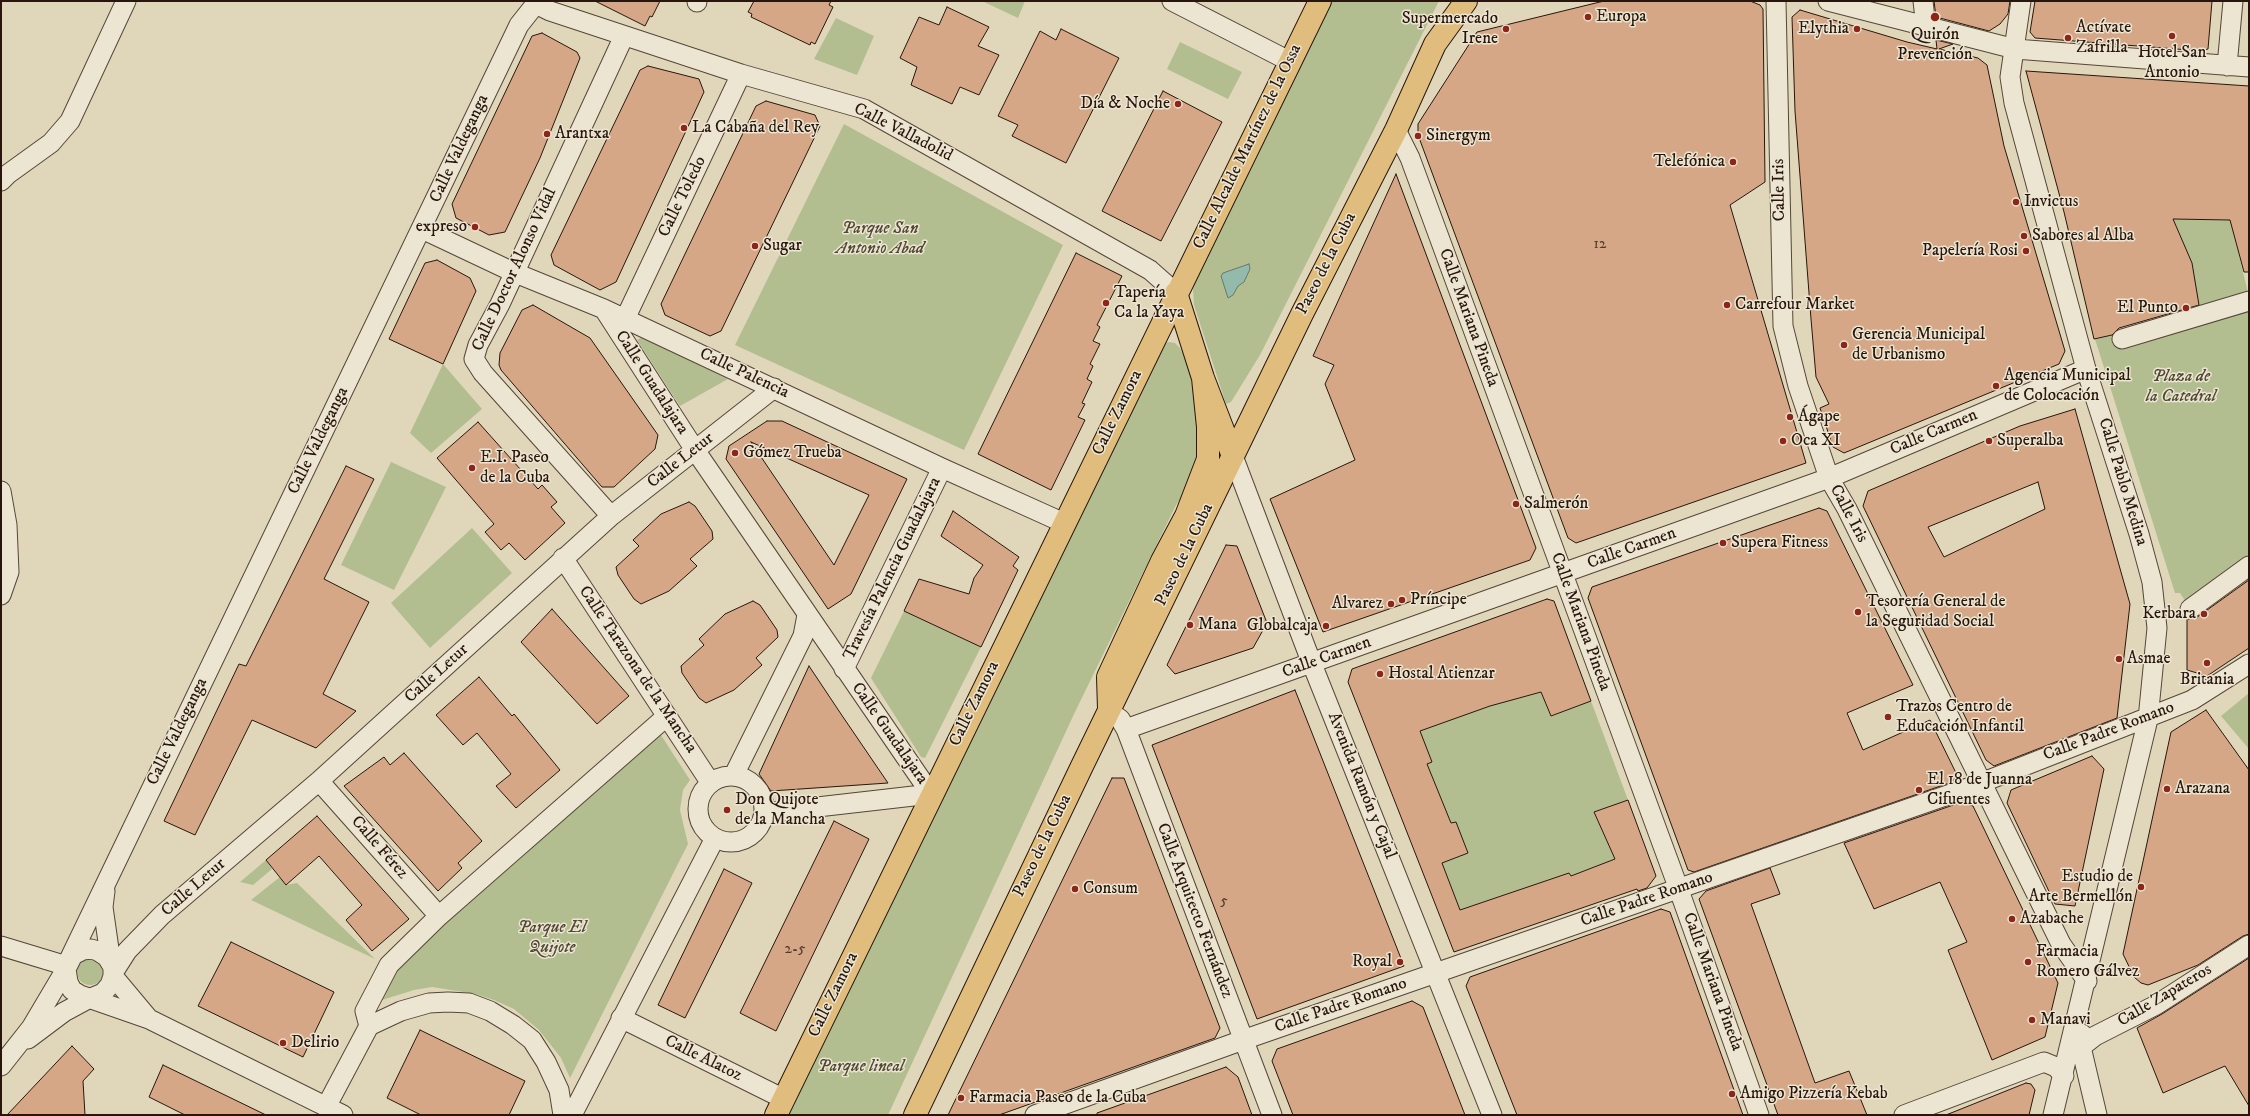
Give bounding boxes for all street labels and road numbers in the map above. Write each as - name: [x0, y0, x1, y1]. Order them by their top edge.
- street label: Calle Alcalde Martínez de la Ossa: [1189, 41, 1307, 253]
- street label: Calle Valdeganga: [426, 92, 494, 206]
- street label: Calle Valladolid: [850, 99, 956, 167]
- street label: Calle Toledo: [655, 153, 711, 241]
- street label: Calle Iris: [1769, 158, 1791, 222]
- street label: Calle Doctor Alonso Vidal: [468, 185, 562, 355]
- street label: Paseo de la Cuba: [1293, 210, 1361, 318]
- street label: Calle Mariana Pineda: [1434, 246, 1502, 390]
- street label: Calle Guadalajara: [610, 327, 692, 439]
- street label: Calle Palencia: [696, 344, 792, 404]
- street label: Calle Zamora: [1089, 367, 1147, 459]
- street label: Calle Valdeganga: [284, 384, 354, 498]
- street label: Calle Carmen: [1887, 405, 1981, 461]
- street label: Calle Pablo Medina: [2093, 416, 2151, 548]
- street label: Calle Letur: [644, 429, 718, 493]
- street label: Travesía Palencia Guadalajara: [840, 474, 946, 664]
- street label: Calle Iris: [1824, 482, 1872, 546]
- street label: Paseo de la Cuba: [1151, 500, 1219, 610]
- street label: Calle Carmen: [1585, 524, 1679, 574]
- street label: Calle Mariana Pineda: [1546, 550, 1614, 694]
- street label: Calle Tarazona de la Mancha: [573, 583, 701, 757]
- street label: Calle Carmen: [1280, 633, 1374, 683]
- street label: Calle Letur: [401, 640, 473, 708]
- street label: Calle Zamora: [946, 658, 1004, 750]
- street label: Calle Valdeganga: [143, 675, 213, 789]
- street label: Calle Guadalajara: [846, 679, 932, 789]
- street label: Calle Padre Romano: [2041, 698, 2177, 766]
- street label: Avenida Ramón y Cajal: [1322, 710, 1400, 862]
- street label: Paseo de la Cuba: [1009, 791, 1077, 901]
- street label: Calle Férez: [346, 812, 412, 884]
- street label: Calle Arquitecto Fernández: [1151, 821, 1237, 1001]
- street label: Calle Letur: [158, 855, 230, 921]
- street label: Calle Padre Romano: [1578, 868, 1716, 932]
- street label: Calle Mariana Pineda: [1678, 910, 1746, 1054]
- street label: Calle Zamora: [805, 949, 863, 1041]
- street label: Calle Zapateros: [2114, 960, 2216, 1032]
- street label: Calle Padre Romano: [1272, 974, 1410, 1038]
- street label: Calle Alatoz: [661, 1032, 745, 1086]

